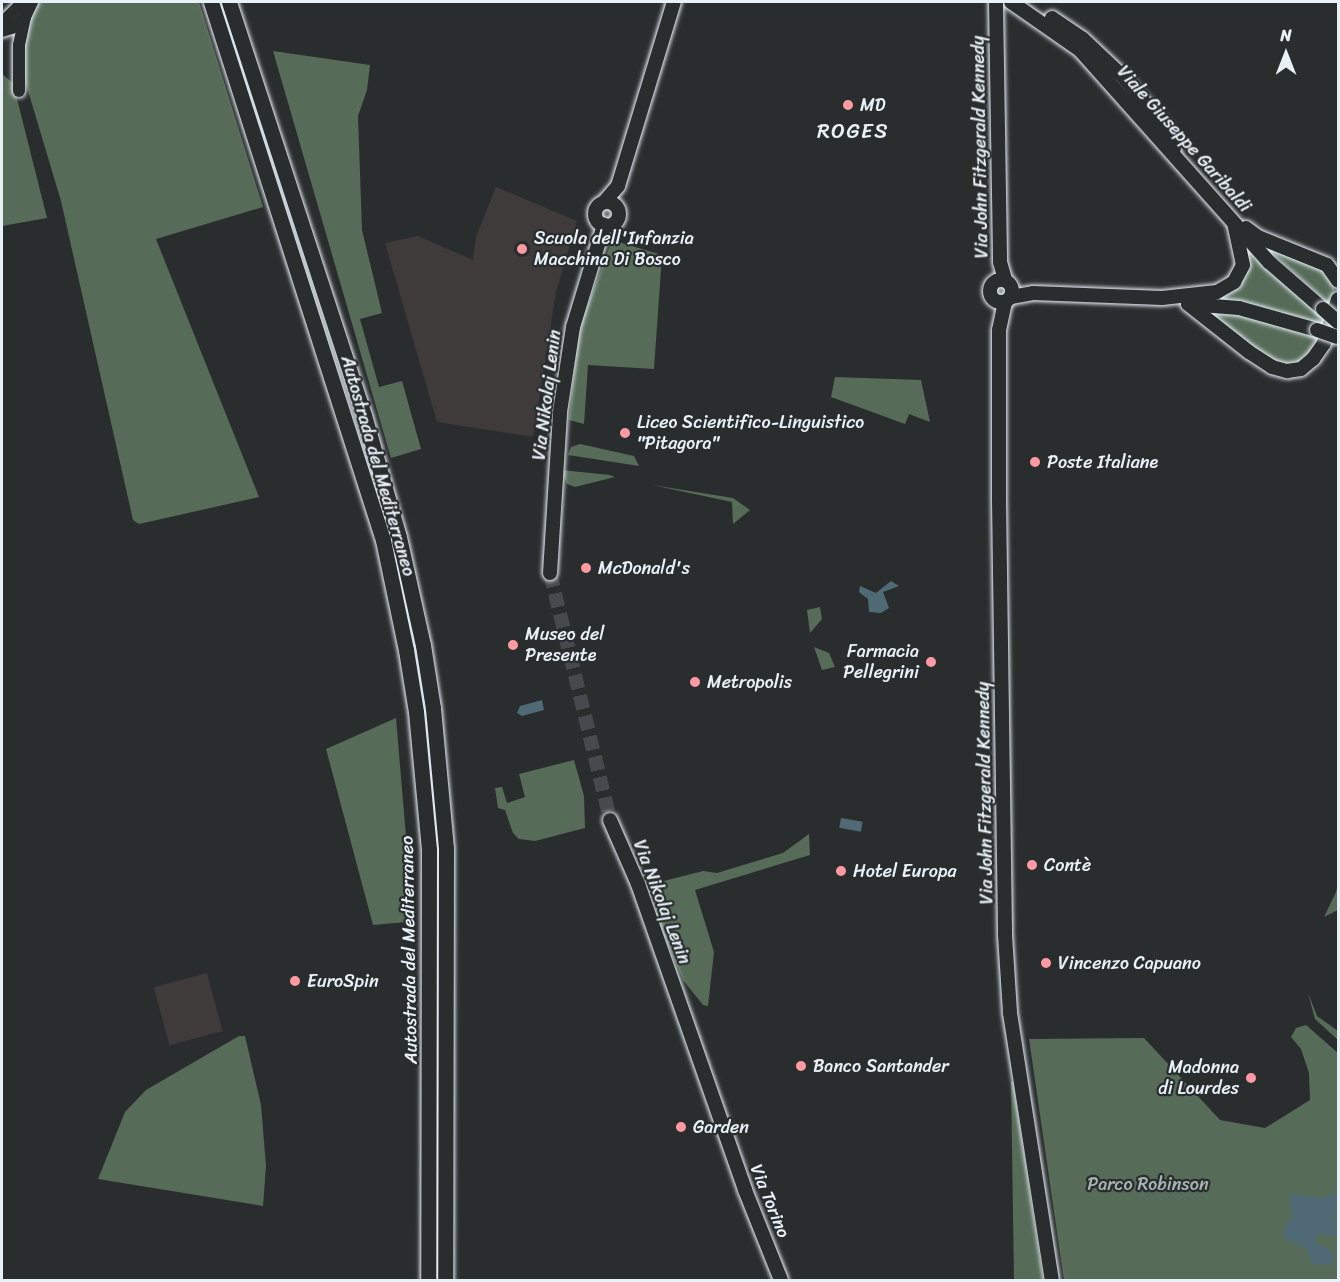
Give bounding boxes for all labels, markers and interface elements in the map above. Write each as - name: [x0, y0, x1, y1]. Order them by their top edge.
- text: N: [1280, 21, 1292, 50]
- north arrow: [1256, 24, 1316, 84]
- street label: Via John Fitzgerald Kennedy: [967, 35, 993, 259]
- street label: Viale Giuseppe Garibaldi: [1112, 61, 1256, 217]
- place label: MD: [860, 94, 885, 116]
- marker: MD: [841, 98, 855, 112]
- district label: ROGES: [818, 118, 888, 144]
- place label: Scuola dell'Infanzia Macchina Di Bosco: [534, 228, 694, 270]
- marker: Scuola dell'Infanzia Macchina Di Bosco: [515, 242, 529, 256]
- street label: Via Nikolaj Lenin: [528, 328, 566, 462]
- street label: Autostrada del Mediterraneo: [336, 353, 420, 579]
- place label: Liceo Scientifico-Linguistico "Pitagora": [637, 412, 864, 454]
- marker: Liceo Scientifico-Linguistico "Pitagora": [618, 426, 632, 440]
- place label: Poste Italiane: [1047, 451, 1159, 473]
- marker: Poste Italiane: [1028, 455, 1042, 469]
- place label: McDonald's: [598, 557, 690, 579]
- marker: McDonald's: [579, 561, 593, 575]
- place label: Museo del Presente: [525, 624, 604, 666]
- marker: Museo del Presente: [506, 638, 520, 652]
- place label: Farmacia Pellegrini: [843, 641, 919, 684]
- marker: Farmacia Pellegrini: [924, 655, 938, 669]
- place label: Metropolis: [707, 671, 792, 693]
- marker: Metropolis: [688, 675, 702, 689]
- street label: Via John Fitzgerald Kennedy: [972, 681, 998, 905]
- street label: Autostrada del Mediterraneo: [396, 835, 422, 1065]
- street label: Via Nikolaj Lenin: [628, 837, 696, 967]
- place label: Contè: [1044, 854, 1091, 876]
- marker: Contè: [1025, 858, 1039, 872]
- place label: Hotel Europa: [853, 860, 957, 882]
- marker: Hotel Europa: [834, 864, 848, 878]
- place label: Vincenzo Capuano: [1058, 952, 1201, 974]
- marker: Vincenzo Capuano: [1039, 956, 1053, 970]
- place label: EuroSpin: [307, 970, 379, 992]
- marker: EuroSpin: [288, 974, 302, 988]
- place label: Banco Santander: [813, 1055, 948, 1077]
- place label: Madonna di Lourdes: [1160, 1057, 1239, 1100]
- marker: Banco Santander: [794, 1059, 808, 1073]
- marker: Madonna di Lourdes: [1244, 1071, 1258, 1085]
- place label: Garden: [693, 1116, 749, 1138]
- marker: Garden: [674, 1120, 688, 1134]
- street label: Via Torino: [745, 1161, 795, 1241]
- park label: Parco Robinson: [1088, 1173, 1208, 1195]

